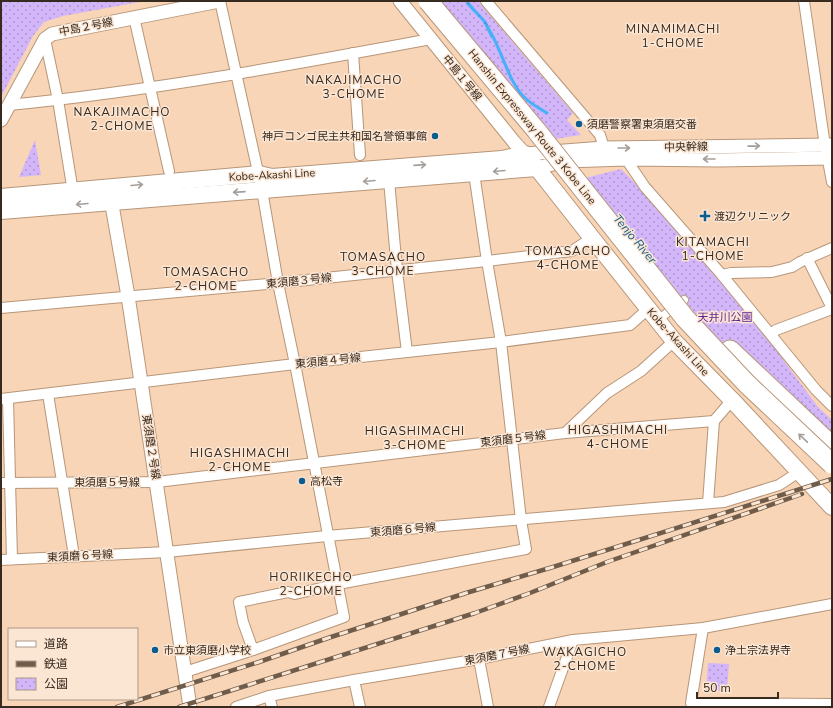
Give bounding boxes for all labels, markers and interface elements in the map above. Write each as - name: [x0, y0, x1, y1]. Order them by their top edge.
- street label: 中島２号線: [58, 14, 114, 40]
- district label: MINAMIMACHI 1-CHOME: [626, 21, 720, 51]
- street label: Hanshin Expressway Route 3 Kobe Line: [465, 46, 600, 208]
- street label: 中島１号線: [439, 52, 485, 104]
- district label: NAKAJIMACHO 3-CHOME: [305, 72, 403, 102]
- district label: NAKAJIMACHO 2-CHOME: [73, 104, 171, 134]
- place label: 須磨警察署東須磨交番: [587, 117, 697, 132]
- marker: 須磨警察署東須磨交番: [574, 119, 584, 129]
- place label: 神戸コンゴ民主共和国名誉領事館: [262, 129, 427, 144]
- marker: 神戸コンゴ民主共和国名誉領事館: [430, 131, 440, 141]
- street label: 中央幹線: [664, 139, 708, 155]
- one-way arrow: [747, 143, 760, 150]
- one-way arrow: [617, 144, 630, 152]
- one-way arrow: [703, 155, 716, 163]
- one-way arrow: [413, 161, 426, 169]
- street label: Kobe-Akashi Line: [228, 165, 316, 185]
- one-way arrow: [493, 167, 506, 174]
- one-way arrow: [363, 178, 376, 185]
- one-way arrow: [130, 182, 143, 189]
- one-way arrow: [233, 189, 246, 196]
- one-way arrow: [76, 201, 89, 208]
- place label: 渡辺クリニック: [714, 209, 791, 224]
- marker: 渡辺クリニック: [699, 210, 711, 222]
- water label: Tenjo River: [610, 211, 661, 268]
- district label: KITAMACHI 1-CHOME: [676, 234, 750, 264]
- district label: TOMASACHO 4-CHOME: [525, 243, 611, 273]
- district label: TOMASACHO 3-CHOME: [340, 249, 426, 279]
- district label: TOMASACHO 2-CHOME: [163, 264, 249, 294]
- street label: 東須磨３号線: [265, 270, 333, 292]
- street label: Kobe-Akashi Line: [643, 305, 713, 379]
- park label: 天井川公園: [698, 310, 753, 325]
- street label: 東須磨４号線: [294, 350, 362, 372]
- street label: 東須磨２号線: [138, 413, 164, 481]
- district label: HIGASHIMACHI 4-CHOME: [568, 422, 668, 452]
- district label: HIGASHIMACHI 3-CHOME: [365, 423, 465, 453]
- street label: 東須磨５号線: [479, 428, 547, 450]
- one-way arrow: [799, 434, 809, 443]
- district label: HIGASHIMACHI 2-CHOME: [190, 445, 290, 475]
- place label: 高松寺: [310, 474, 343, 489]
- street label: 東須磨５号線: [74, 475, 140, 490]
- marker: 高松寺: [297, 476, 307, 486]
- street label: 東須磨６号線: [369, 520, 437, 540]
- street label: 東須磨６号線: [47, 547, 113, 565]
- district label: HORIIKECHO 2-CHOME: [269, 569, 353, 599]
- legend: [8, 628, 138, 700]
- text: 道路: [44, 636, 68, 652]
- street label: 東須磨７号線: [463, 641, 531, 669]
- place label: 市立東須磨小学校: [163, 643, 251, 658]
- place label: 浄土宗法界寺: [725, 643, 791, 658]
- district label: WAKAGICHO 2-CHOME: [543, 644, 627, 674]
- marker: 市立東須磨小学校: [150, 645, 160, 655]
- marker: 浄土宗法界寺: [712, 645, 722, 655]
- text: 鉄道: [44, 656, 68, 672]
- scale bar: [697, 674, 778, 700]
- text: 公園: [44, 676, 68, 692]
- text: 50 m: [703, 680, 731, 696]

